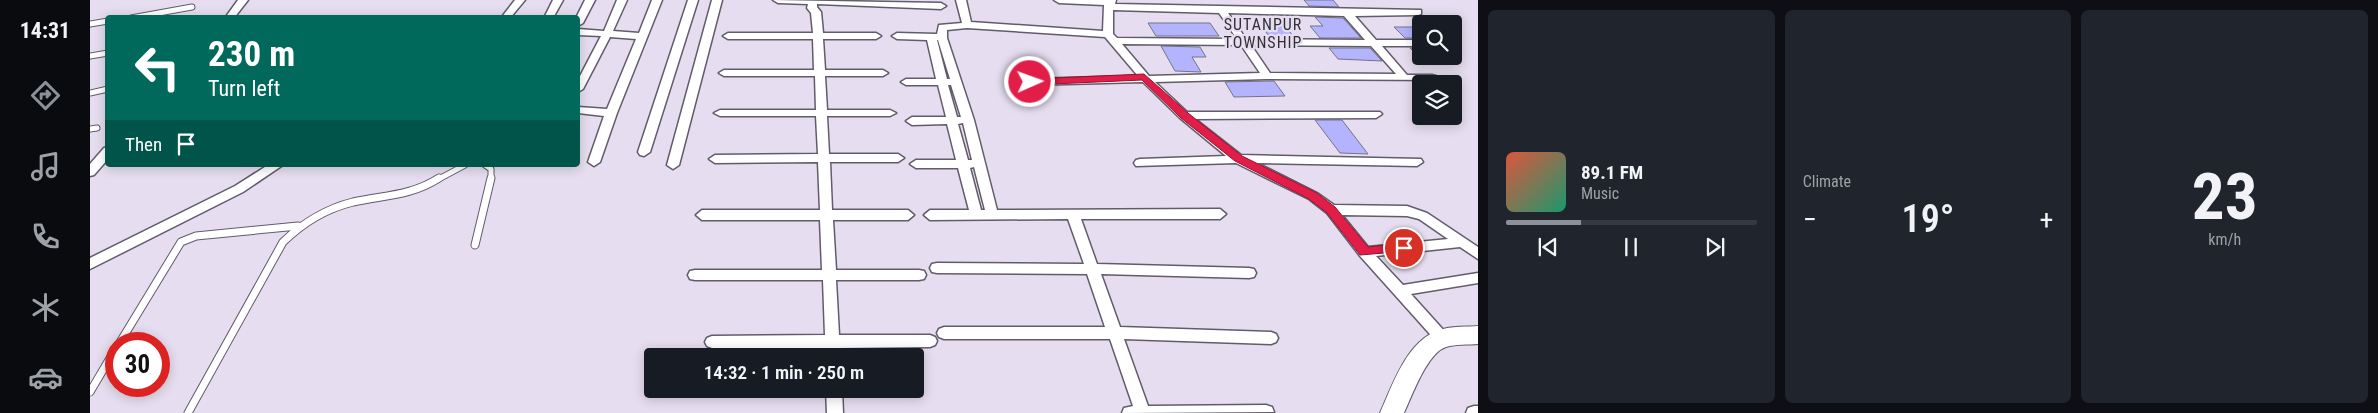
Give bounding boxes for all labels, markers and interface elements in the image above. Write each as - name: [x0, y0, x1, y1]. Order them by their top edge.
- district label: SUTANPUR TOWNSHIP: [1224, 15, 1302, 52]
- map controls: [1412, 15, 1462, 125]
- button: search: [1412, 15, 1462, 65]
- text: 14:31: [20, 18, 70, 43]
- text: 230 m: [208, 34, 295, 75]
- icon: left: [125, 35, 190, 100]
- position arrow: [1003, 55, 1055, 107]
- button: layers: [1412, 75, 1462, 125]
- text: Turn left: [208, 76, 280, 101]
- icon: directions: [28, 78, 63, 113]
- icon: arrive: [172, 130, 200, 158]
- text: Then: [125, 133, 162, 156]
- icon: music: [28, 149, 63, 184]
- text: 23: [2192, 159, 2258, 235]
- text: 89.1 FM: [1581, 161, 1643, 184]
- text: Climate: [1803, 172, 1851, 191]
- text: Music: [1581, 184, 1619, 203]
- text: 19°: [1902, 197, 1954, 241]
- text: −: [1803, 203, 1817, 236]
- text: +: [2039, 203, 2053, 236]
- icon: phone: [28, 219, 63, 254]
- pin: [1383, 227, 1425, 269]
- text: km/h: [2208, 230, 2241, 249]
- icon: previous: [1534, 233, 1562, 261]
- icon: pause: [1617, 233, 1645, 261]
- icon: next: [1701, 233, 1729, 261]
- icon: arrive: [1390, 234, 1418, 262]
- icon: climate: [28, 290, 63, 325]
- speed limit sign: 30: [105, 332, 170, 397]
- icon: car: [28, 360, 63, 395]
- text: 14:32 · 1 min · 250 m: [704, 361, 864, 384]

